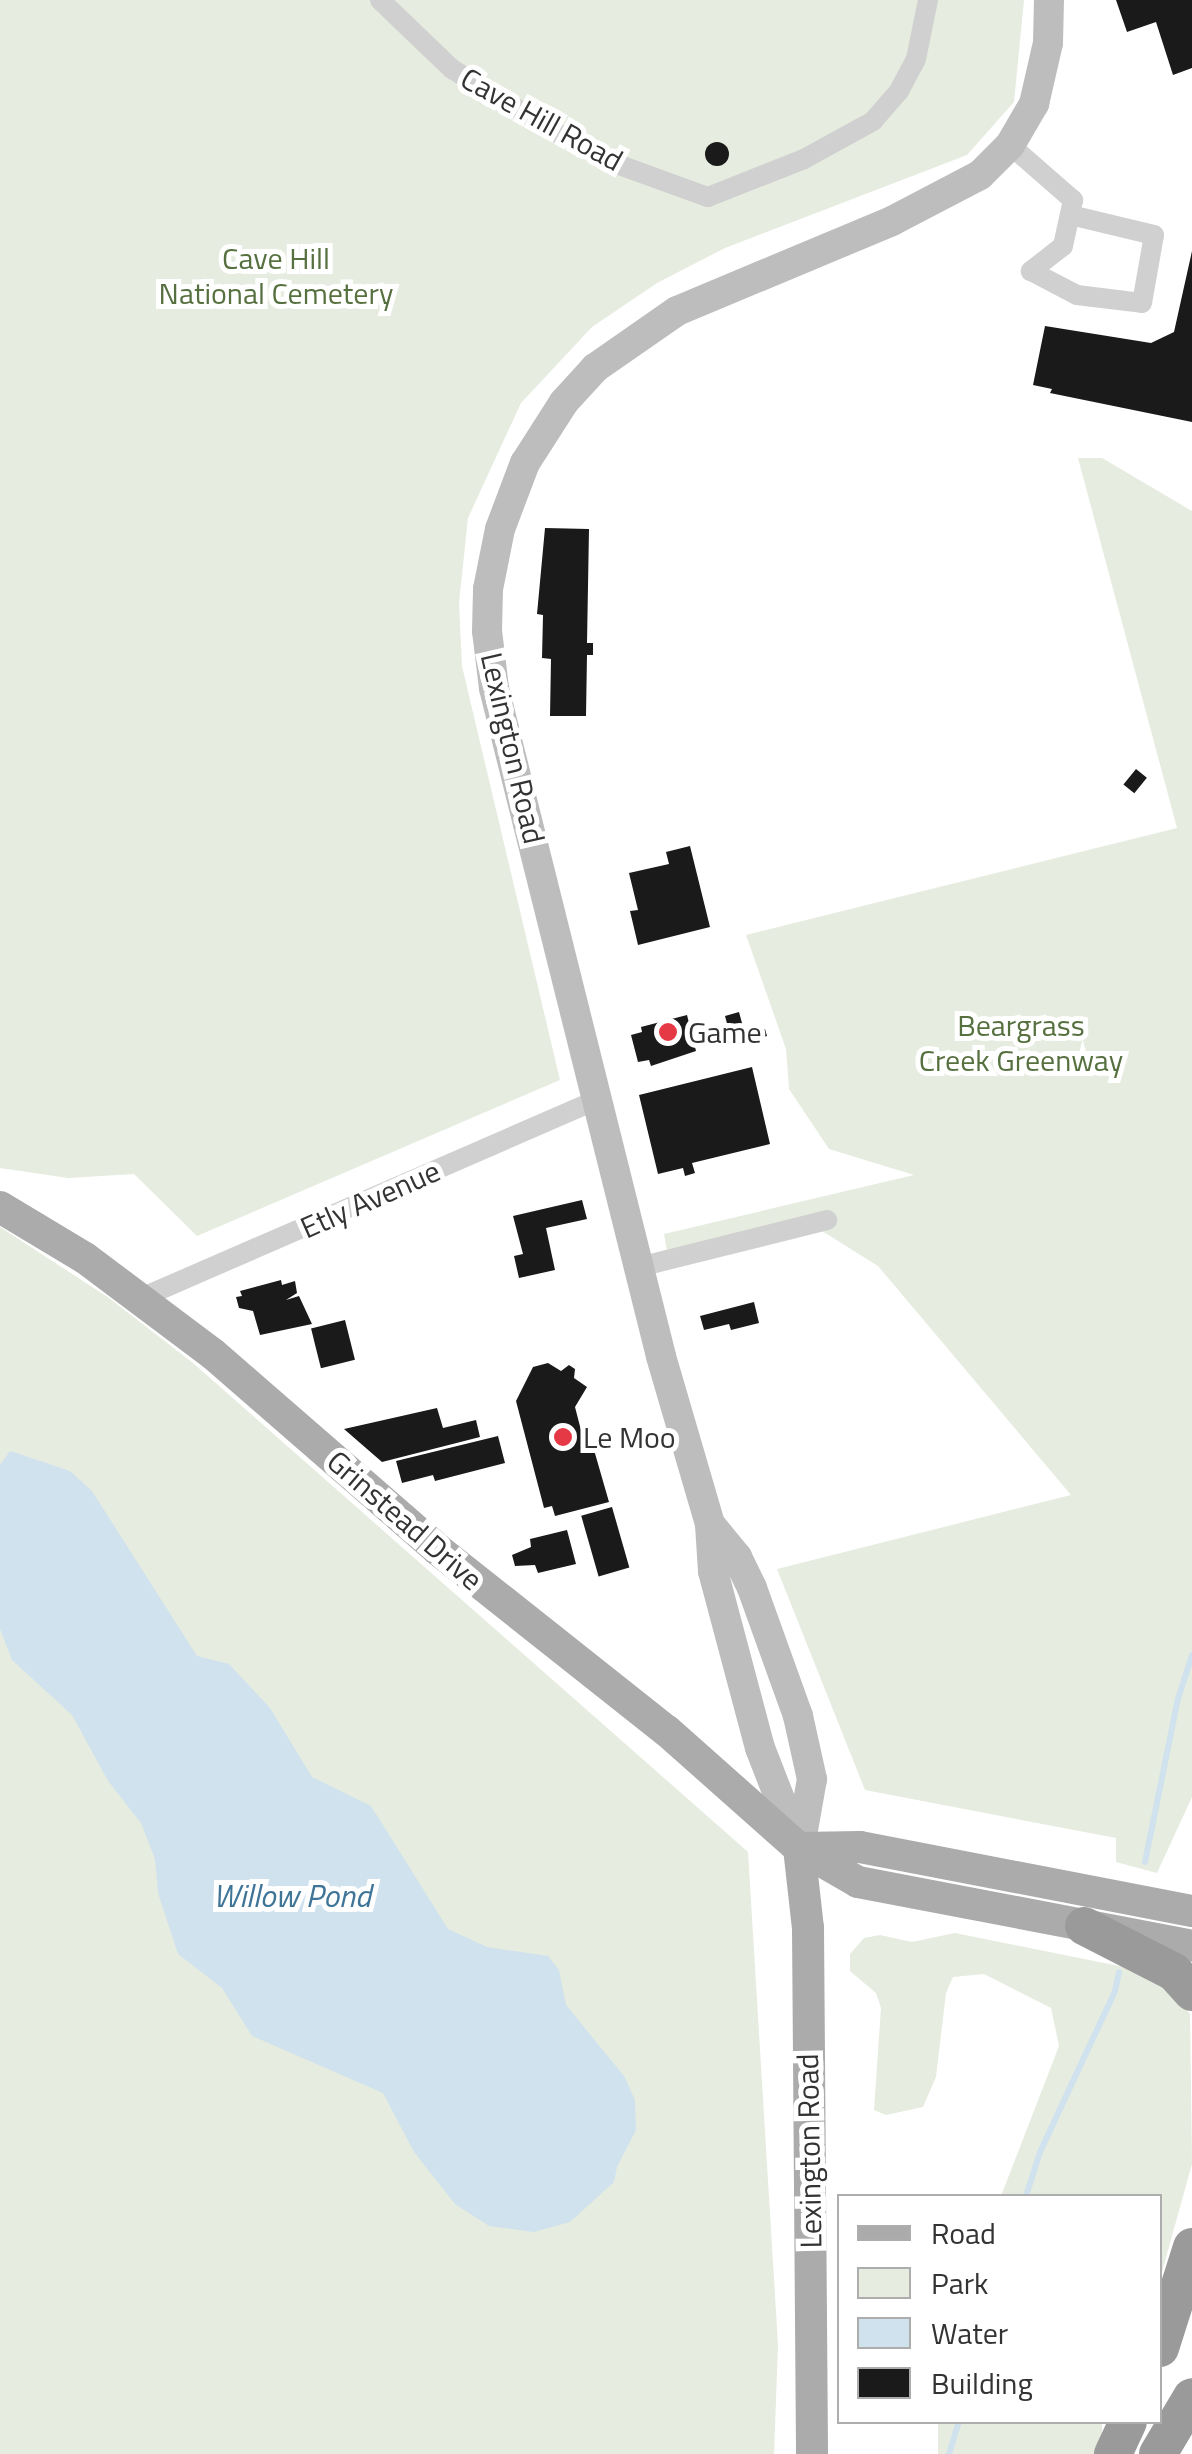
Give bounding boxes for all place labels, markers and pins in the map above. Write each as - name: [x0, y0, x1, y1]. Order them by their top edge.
- place label: Game: [688, 1014, 762, 1050]
- marker: Game: [657, 1021, 679, 1043]
- place label: Le Moo: [583, 1419, 676, 1455]
- marker: Le Moo: [552, 1426, 574, 1448]

